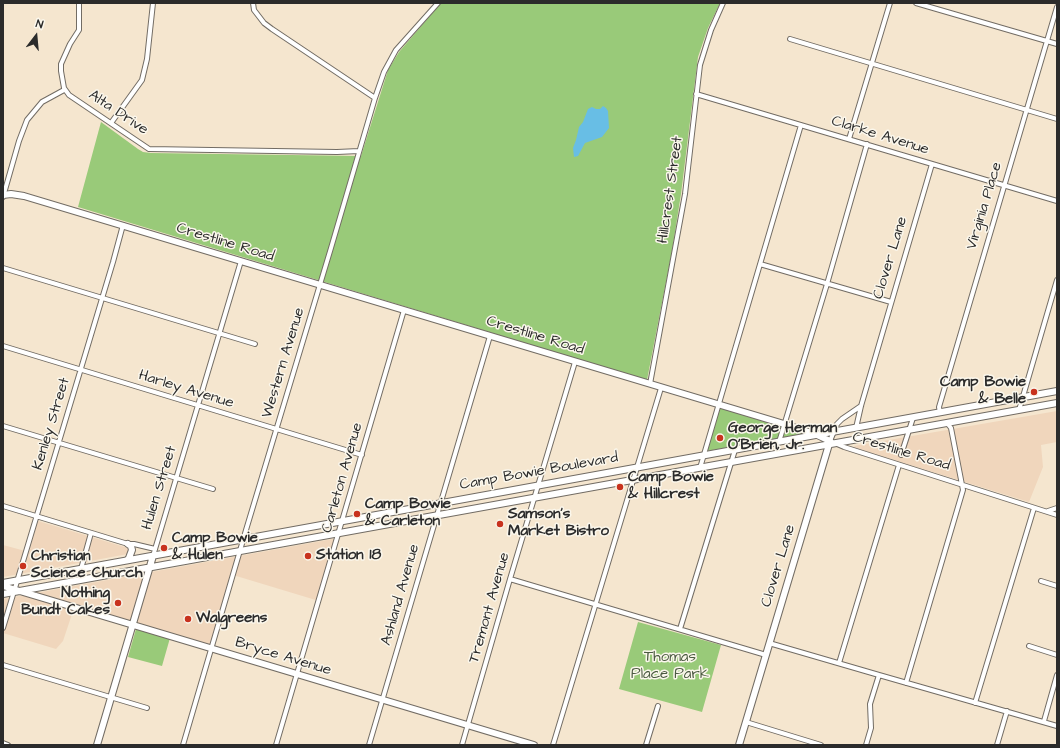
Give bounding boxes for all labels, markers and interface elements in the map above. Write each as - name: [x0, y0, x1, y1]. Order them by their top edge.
- north arrow: [16, 16, 56, 56]
- text: N: [34, 16, 45, 32]
- street label: Alta Drive: [85, 87, 151, 139]
- street label: Clarke Avenue: [829, 113, 931, 159]
- street label: Hillcrest Street: [655, 135, 687, 245]
- street label: Virginia Place: [963, 160, 1007, 252]
- street label: Clover Lane: [870, 215, 912, 301]
- street label: Crestline Road: [174, 220, 276, 266]
- street label: Western Avenue: [259, 306, 309, 420]
- street label: Crestline Road: [484, 313, 586, 359]
- street label: Harley Avenue: [136, 367, 236, 413]
- place label: Camp Bowie & Belle: [940, 374, 1026, 409]
- street label: Kenley Street: [29, 376, 75, 472]
- marker: Camp Bowie & Belle: [1029, 387, 1039, 397]
- place label: George Herman O'Brien, Jr.: [728, 420, 837, 455]
- street label: Carleton Avenue: [319, 421, 367, 535]
- street label: Crestline Road: [850, 429, 952, 475]
- marker: George Herman O'Brien, Jr.: [715, 433, 725, 443]
- street label: Hulen Street: [139, 444, 181, 532]
- street label: Camp Bowie Boulevard: [458, 449, 620, 495]
- place label: Camp Bowie & Hillcrest: [628, 469, 714, 504]
- marker: Camp Bowie & Hillcrest: [615, 482, 625, 492]
- place label: Camp Bowie & Carleton: [365, 496, 451, 531]
- place label: Samson's Market Bistro: [508, 506, 609, 541]
- marker: Camp Bowie & Carleton: [352, 509, 362, 519]
- marker: Samson's Market Bistro: [495, 519, 505, 529]
- street label: Clover Lane: [758, 523, 800, 609]
- place label: Camp Bowie & Hulen: [172, 530, 258, 565]
- street label: Ashland Avenue: [378, 542, 424, 648]
- marker: Camp Bowie & Hulen: [159, 543, 169, 553]
- place label: Station 18: [316, 547, 381, 565]
- place label: Christian Science Church: [31, 548, 142, 583]
- marker: Station 18: [303, 551, 313, 561]
- street label: Tremont Avenue: [466, 551, 514, 665]
- marker: Christian Science Church: [18, 561, 28, 571]
- place label: Nothing Bundt Cakes: [21, 585, 110, 620]
- marker: Nothing Bundt Cakes: [113, 598, 123, 608]
- place label: Walgreens: [196, 610, 267, 628]
- marker: Walgreens: [183, 614, 193, 624]
- street label: Bryce Avenue: [233, 634, 333, 680]
- park label: Thomas Place Park: [631, 649, 709, 684]

